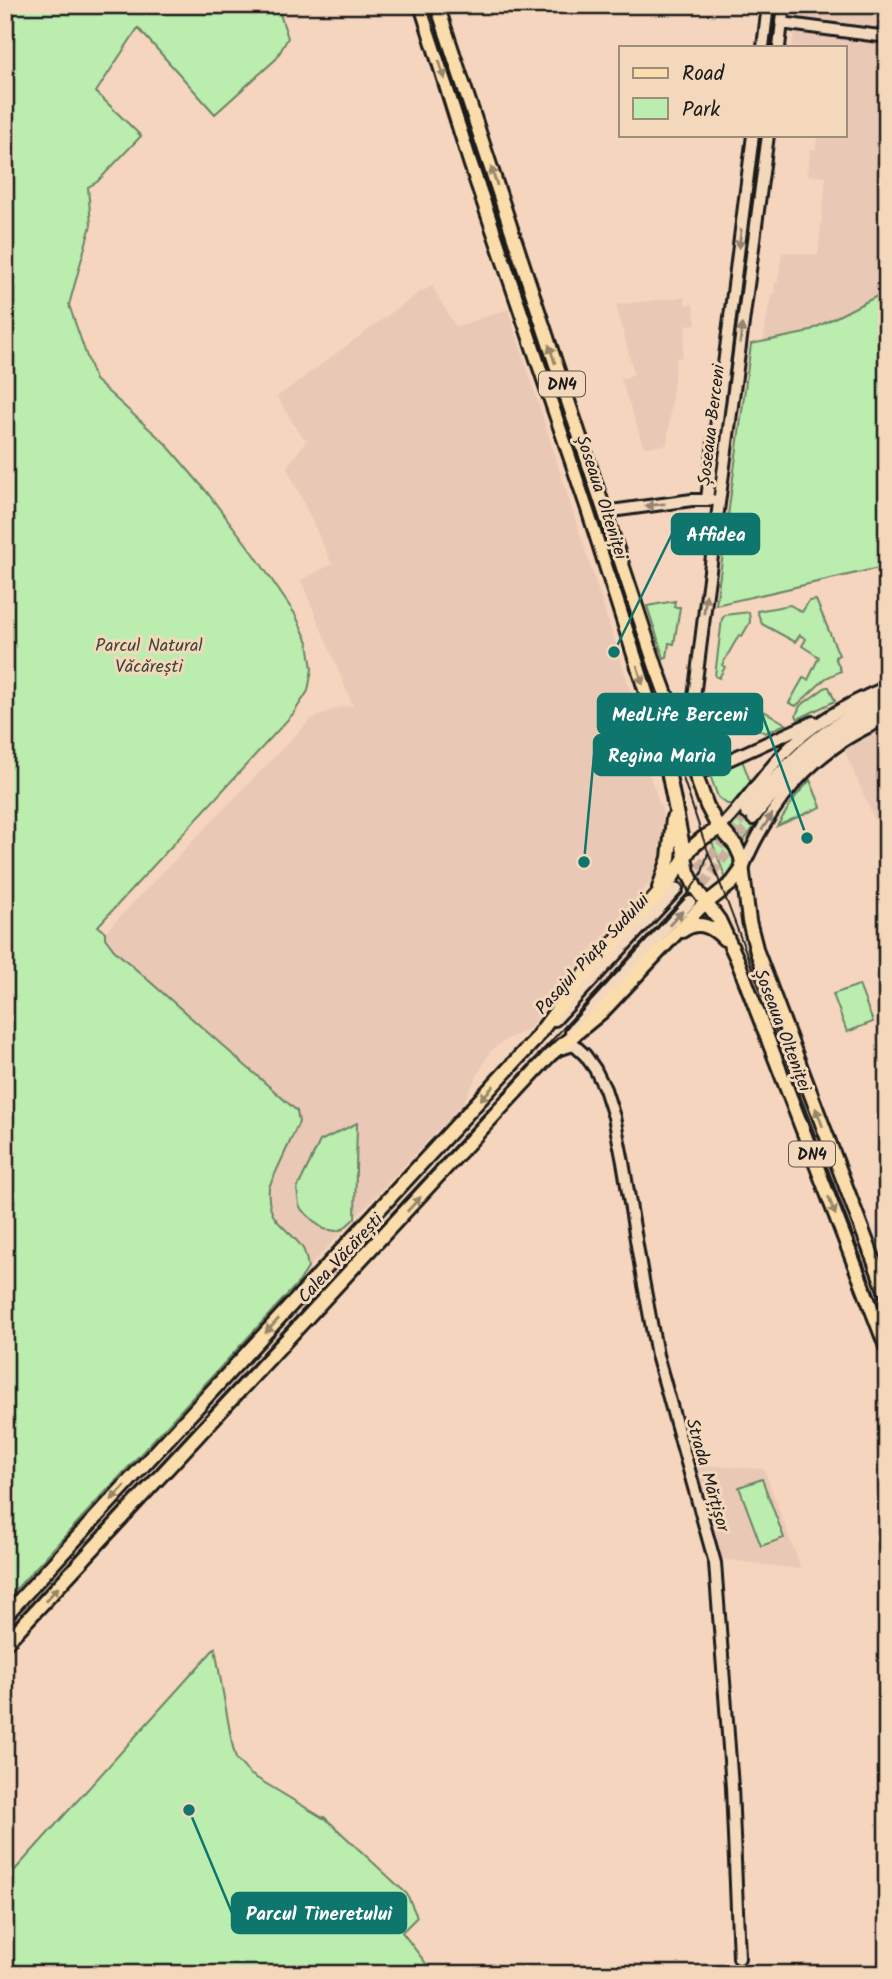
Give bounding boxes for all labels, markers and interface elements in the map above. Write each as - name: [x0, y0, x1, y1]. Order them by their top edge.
- legend: [619, 46, 846, 136]
- text: Road: [682, 58, 725, 91]
- one-way arrow: [437, 60, 447, 81]
- text: Park: [682, 94, 720, 127]
- one-way arrow: [488, 165, 499, 186]
- one-way arrow: [735, 228, 746, 250]
- one-way arrow: [735, 323, 746, 345]
- one-way arrow: [546, 343, 557, 364]
- street label: Șoseaua Berceni: [691, 362, 734, 487]
- road number: DN4: [539, 372, 585, 396]
- street label: Șoseaua Olteniței: [567, 431, 635, 564]
- one-way arrow: [644, 499, 666, 510]
- callout: Affidea: [672, 514, 759, 554]
- text: Affidea: [686, 521, 746, 551]
- one-way arrow: [700, 593, 711, 615]
- park label: Parcul Natural Văcărești: [95, 632, 203, 682]
- one-way arrow: [636, 664, 646, 685]
- callout: MedLife Berceni: [598, 694, 762, 734]
- text: MedLife Berceni: [612, 701, 749, 731]
- callout: Regina Maria: [594, 735, 730, 775]
- text: Regina Maria: [608, 742, 716, 772]
- one-way arrow: [761, 812, 774, 831]
- street label: Pasajul Piața Sudului: [529, 887, 658, 1022]
- one-way arrow: [667, 910, 683, 927]
- street label: Șoseaua Olteniței: [745, 965, 819, 1097]
- one-way arrow: [480, 1084, 496, 1101]
- one-way arrow: [813, 1106, 824, 1127]
- road number: DN4: [789, 1142, 835, 1166]
- one-way arrow: [827, 1195, 838, 1216]
- one-way arrow: [405, 1196, 421, 1213]
- street label: Calea Văcărești: [291, 1207, 391, 1311]
- one-way arrow: [264, 1317, 280, 1335]
- street label: Strada Mărțișor: [677, 1415, 737, 1537]
- one-way arrow: [110, 1484, 126, 1502]
- one-way arrow: [43, 1586, 59, 1603]
- callout: Parcul Tineretului: [232, 1893, 406, 1933]
- text: Parcul Tineretului: [246, 1900, 393, 1930]

